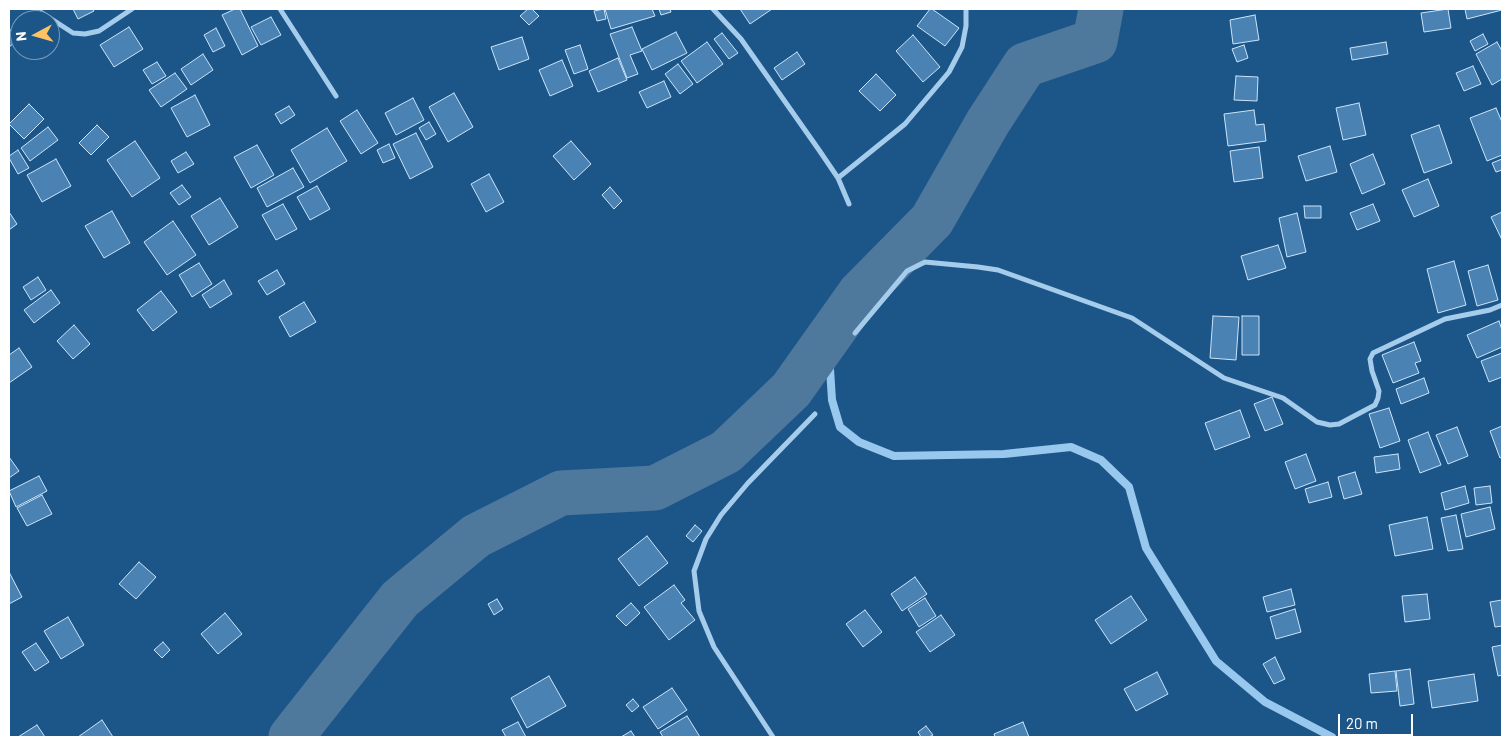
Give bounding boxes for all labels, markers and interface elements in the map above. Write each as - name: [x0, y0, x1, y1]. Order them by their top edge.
- north arrow: [10, 10, 60, 60]
- text: N: [12, 31, 30, 42]
- scale bar: [1341, 704, 1416, 736]
- text: 20 m: [1346, 714, 1378, 732]

